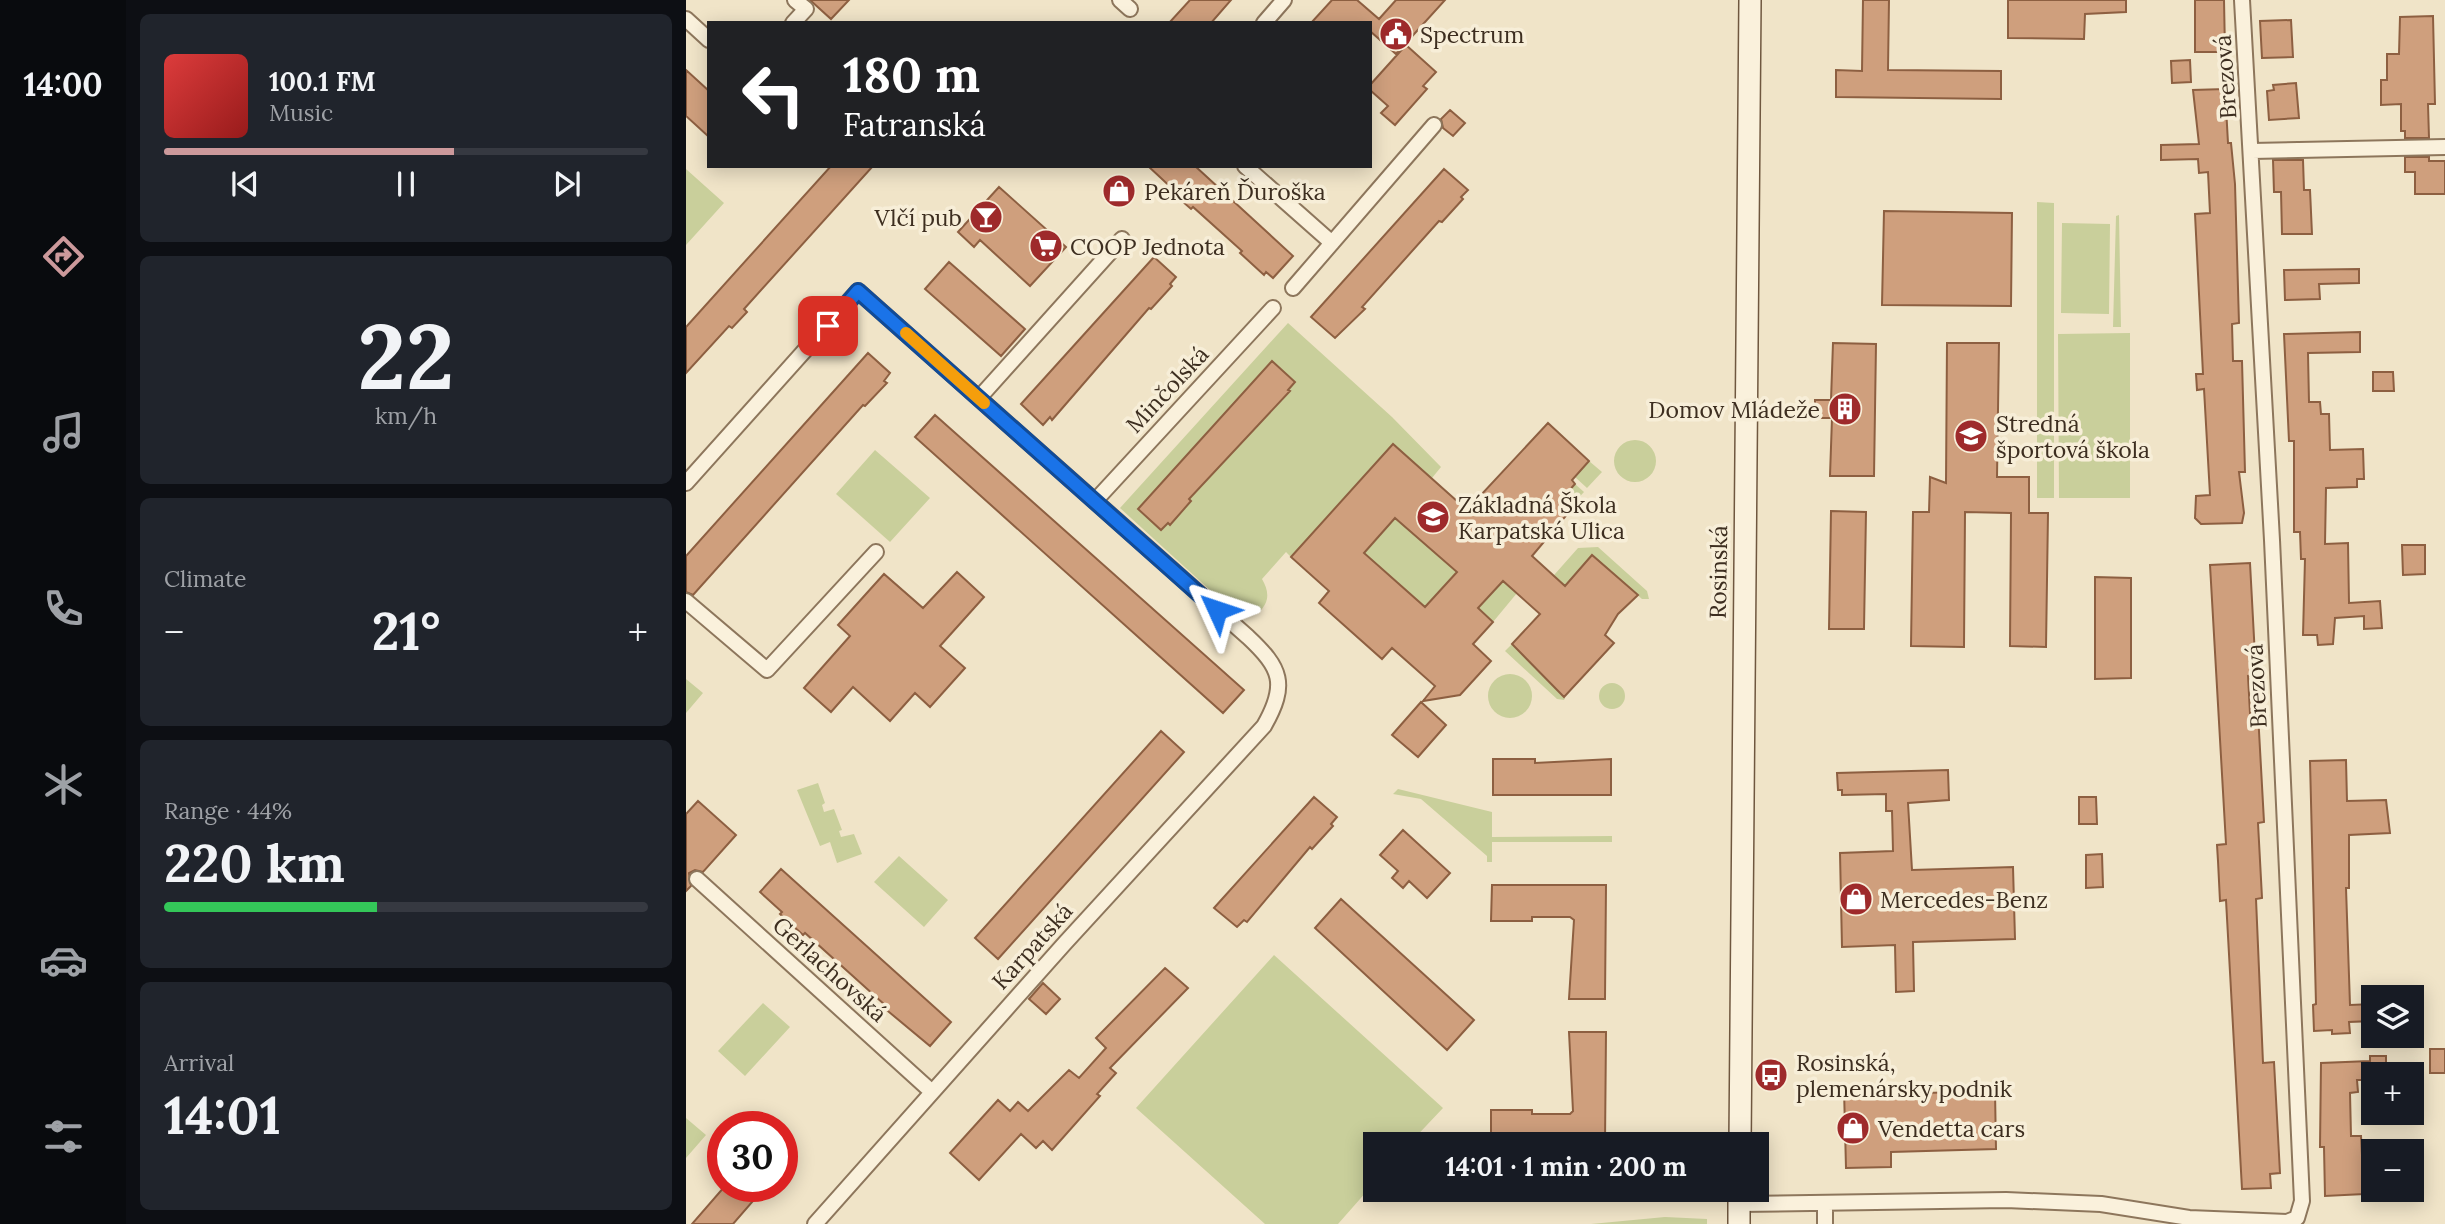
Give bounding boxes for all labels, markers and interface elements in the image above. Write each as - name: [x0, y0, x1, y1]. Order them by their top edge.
- public building icon: Spectrum: [1377, 15, 1415, 53]
- place label: Spectrum: [1420, 20, 1524, 49]
- street label: Brezová: [2208, 34, 2242, 120]
- text: 180 m: [843, 43, 980, 105]
- icon: left: [728, 49, 819, 140]
- text: 14:00: [23, 64, 103, 105]
- text: 100.1 FM: [269, 65, 376, 98]
- text: Music: [269, 98, 333, 127]
- text: Fatranská: [843, 104, 986, 145]
- icon: previous: [226, 165, 264, 203]
- icon: pause: [387, 165, 425, 203]
- icon: next: [548, 165, 586, 203]
- shop icon: Pekáreň Ďuroška: [1100, 172, 1138, 210]
- place label: Pekáreň Ďuroška: [1144, 177, 1326, 206]
- bar icon: Vlčí pub: [967, 198, 1005, 236]
- place label: Vlčí pub: [874, 203, 962, 232]
- supermarket icon: COOP Jednota: [1027, 227, 1065, 265]
- icon: directions: [39, 232, 88, 281]
- place label: COOP Jednota: [1070, 232, 1225, 261]
- pin: [798, 296, 858, 356]
- text: 22: [357, 297, 455, 414]
- icon: arrive: [809, 307, 847, 345]
- street label: Minčolská: [1119, 339, 1215, 438]
- building icon: Domov Mládeže: [1826, 390, 1864, 428]
- place label: Domov Mládeže: [1648, 395, 1820, 424]
- text: km/h: [375, 401, 437, 430]
- icon: music: [39, 408, 88, 457]
- place label: Stredná športová škola: [1996, 409, 2150, 464]
- school or university icon: Stredná športová škola: [1952, 417, 1990, 455]
- place label: Základná Škola Karpatská Ulica: [1458, 490, 1625, 545]
- school or university icon: Základná Škola Karpatská Ulica: [1414, 498, 1452, 536]
- street label: Rosinská: [1703, 525, 1733, 619]
- text: Climate: [164, 564, 246, 593]
- position arrow: [1180, 573, 1254, 647]
- icon: phone: [39, 584, 88, 633]
- text: 21°: [372, 598, 440, 664]
- text: −: [164, 608, 184, 656]
- text: +: [628, 608, 648, 656]
- street label: Brezová: [2239, 643, 2273, 729]
- icon: climate: [39, 760, 88, 809]
- text: Range · 44%: [164, 796, 292, 825]
- text: 220 km: [164, 830, 345, 896]
- shop icon: Mercedes-Benz: [1837, 880, 1875, 918]
- place label: Mercedes-Benz: [1880, 885, 2048, 914]
- street label: Karpatská: [986, 897, 1079, 995]
- street label: Gerlachovská: [767, 910, 893, 1028]
- icon: car: [39, 936, 88, 985]
- map controls: [2361, 985, 2424, 1202]
- button: layers: [2361, 985, 2424, 1048]
- text: Arrival: [164, 1048, 234, 1077]
- place label: Rosinská, plemenársky podnik: [1796, 1048, 2013, 1103]
- bus stop icon: Rosinská, plemenársky podnik: [1752, 1056, 1790, 1094]
- button: +: [2361, 1062, 2424, 1125]
- text: 14:01: [164, 1082, 281, 1148]
- shop icon: Vendetta cars: [1834, 1109, 1872, 1147]
- speed limit sign: 30: [707, 1111, 798, 1202]
- icon: filters: [39, 1112, 88, 1161]
- place label: Vendetta cars: [1877, 1114, 2025, 1143]
- button: −: [2361, 1139, 2424, 1202]
- text: 14:01 · 1 min · 200 m: [1445, 1150, 1687, 1183]

